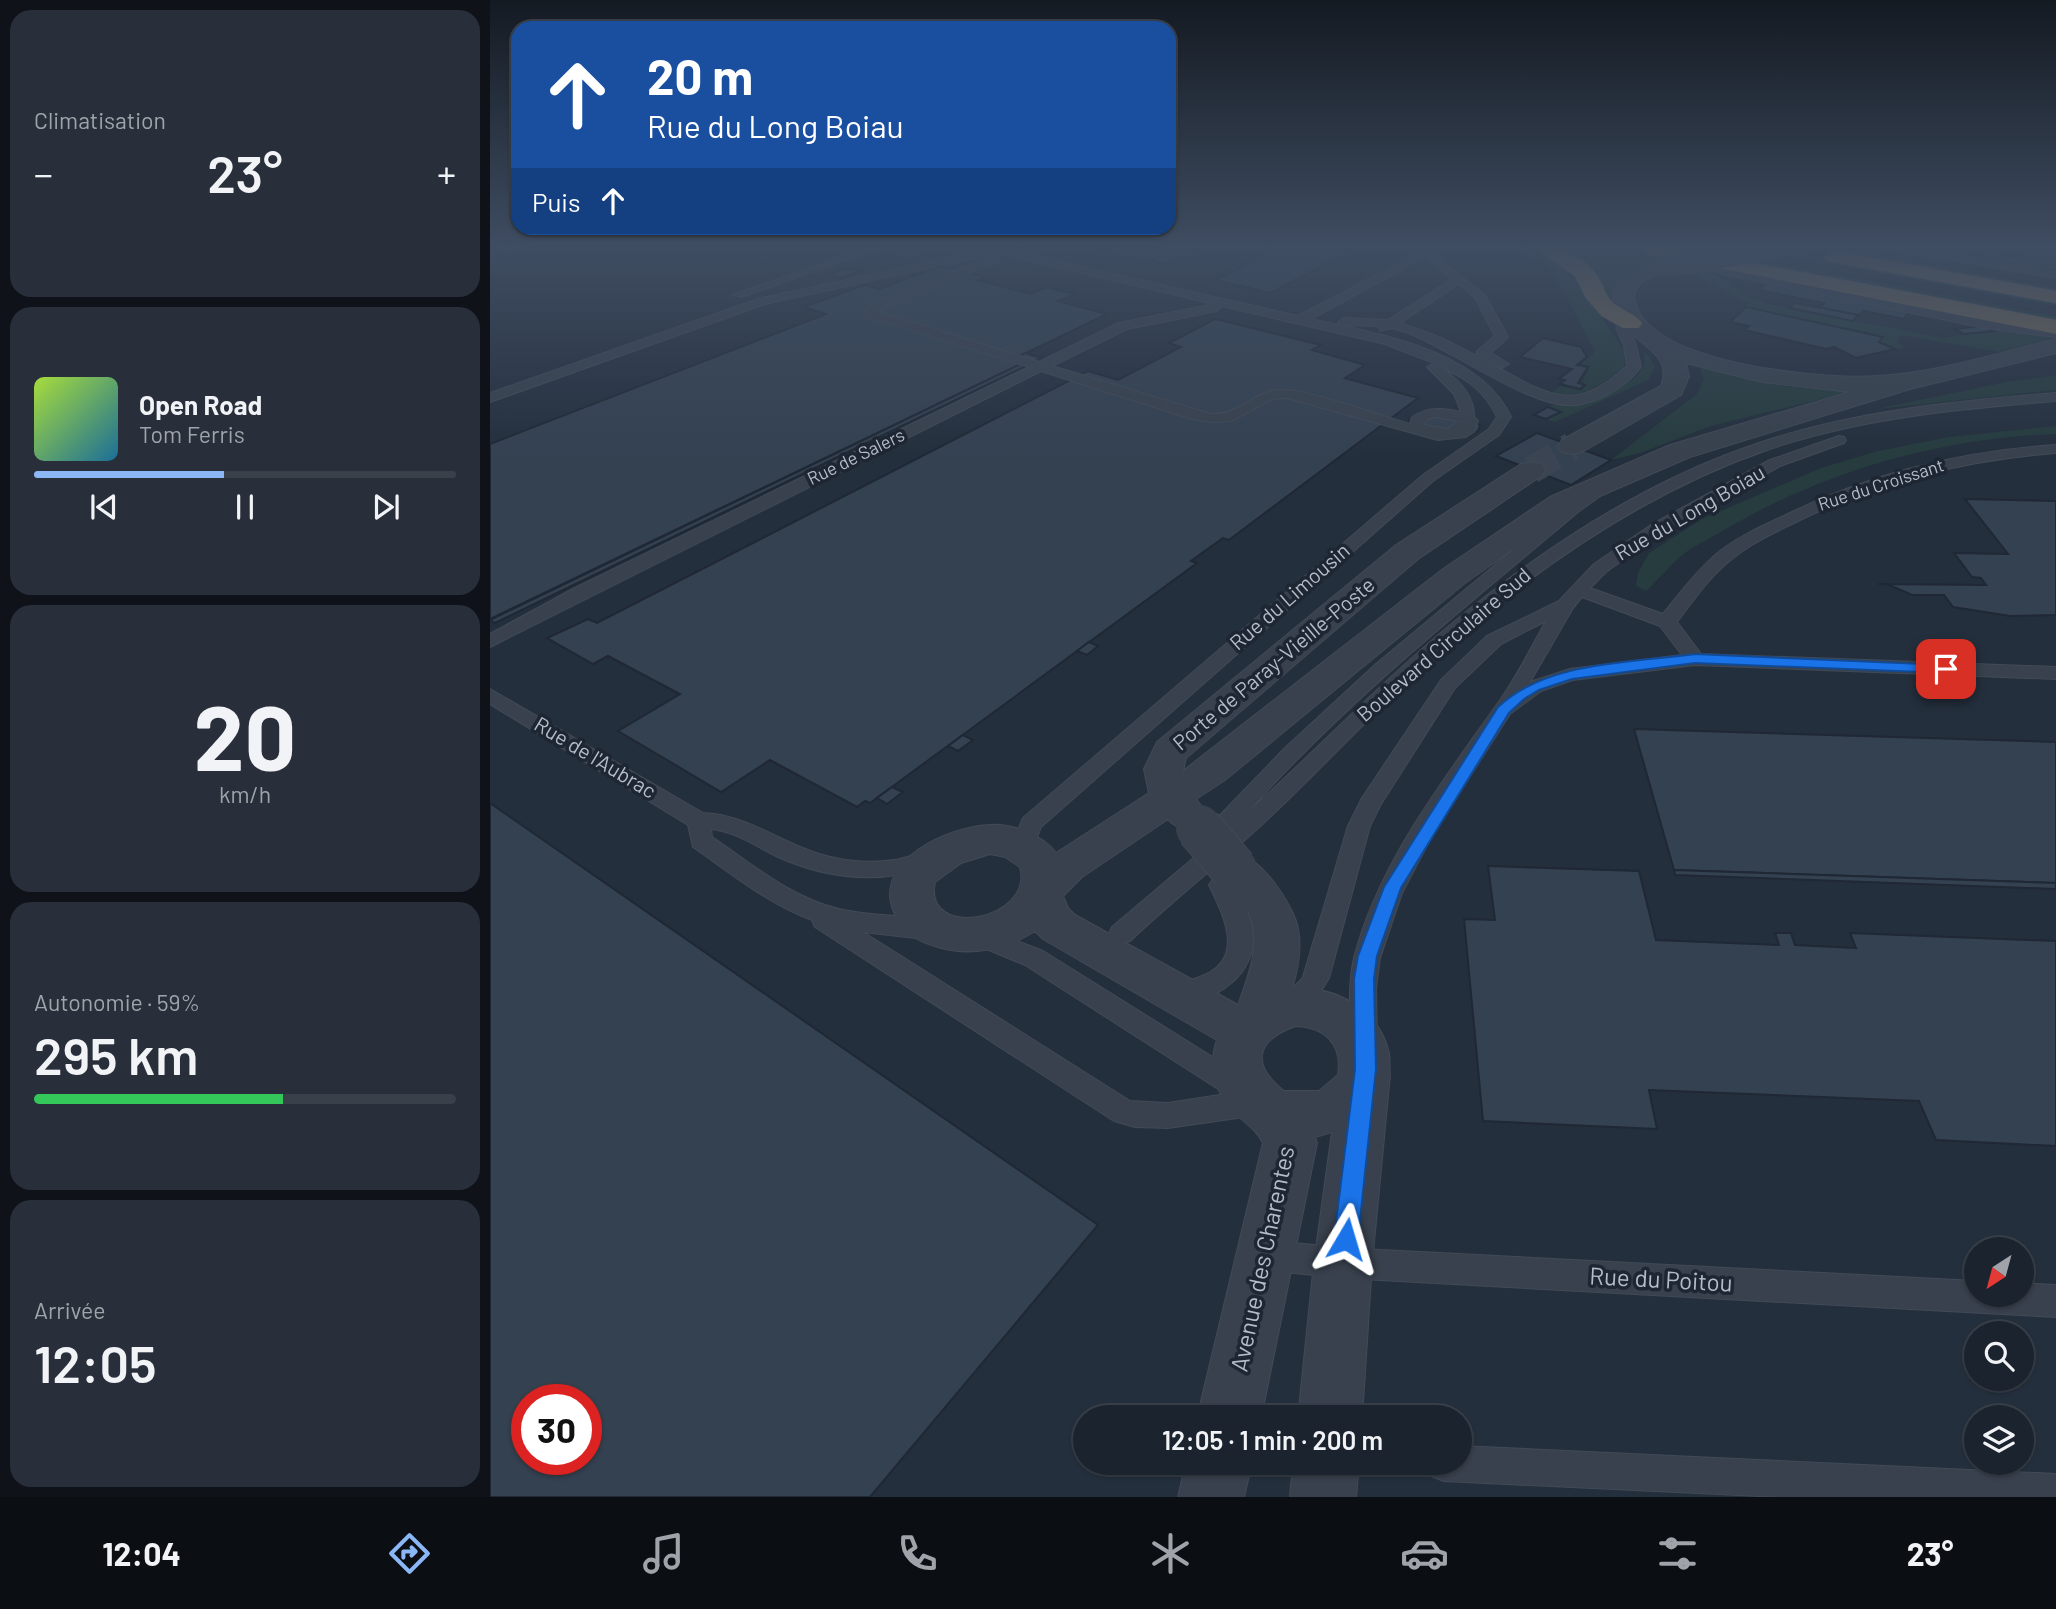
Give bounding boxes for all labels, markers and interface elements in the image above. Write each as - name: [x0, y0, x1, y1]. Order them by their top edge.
- text: 20 m: [647, 46, 753, 105]
- icon: ahead: [532, 49, 623, 140]
- text: Climatisation: [34, 106, 166, 134]
- text: Rue du Long Boiau: [647, 106, 904, 144]
- text: 23°: [207, 141, 283, 203]
- text: −: [34, 150, 53, 196]
- text: +: [437, 150, 456, 196]
- icon: ahead: [594, 182, 632, 220]
- text: Puis: [532, 186, 580, 217]
- text: Open Road: [139, 389, 262, 420]
- text: Tom Ferris: [139, 420, 245, 448]
- street label: Rue de Salers: [803, 423, 908, 489]
- street label: Rue du Croissant: [1815, 453, 1946, 515]
- street label: Rue du Long Boiau: [1610, 459, 1768, 565]
- icon: previous: [85, 488, 123, 526]
- icon: pause: [226, 488, 264, 526]
- icon: next: [367, 488, 405, 526]
- street label: Rue du Limousin: [1224, 537, 1354, 655]
- street label: Boulevard Circulaire Sud: [1351, 562, 1535, 726]
- street label: Porte de Paray-Vieille-Poste: [1167, 571, 1379, 755]
- pin: [1916, 639, 1976, 699]
- icon: arrive: [1927, 650, 1965, 688]
- text: 20: [194, 680, 296, 789]
- street label: Rue de l'Aubrac: [530, 711, 661, 803]
- text: km/h: [219, 780, 271, 808]
- text: Autonomie · 59%: [34, 988, 200, 1016]
- text: 295 km: [34, 1023, 198, 1085]
- street label: Avenue des Charentes: [1223, 1143, 1300, 1374]
- position arrow: [1309, 1202, 1383, 1276]
- north arrow: [1964, 1237, 2034, 1307]
- map controls: [1964, 1237, 2034, 1475]
- street label: Rue du Poitou: [1589, 1260, 1733, 1297]
- text: Arrivée: [34, 1296, 106, 1324]
- button: search: [1964, 1321, 2034, 1391]
- text: 12:05: [34, 1331, 157, 1393]
- speed limit sign: 30: [511, 1384, 602, 1475]
- button: layers: [1964, 1405, 2034, 1475]
- text: 12:05 · 1 min · 200 m: [1162, 1424, 1383, 1455]
- icon: directions: [385, 1529, 434, 1578]
- icon: music: [639, 1529, 688, 1578]
- icon: phone: [893, 1529, 942, 1578]
- icon: climate: [1146, 1529, 1195, 1578]
- icon: car: [1400, 1529, 1449, 1578]
- icon: filters: [1653, 1529, 1702, 1578]
- text: 12:04: [102, 1534, 181, 1572]
- text: 23°: [1907, 1534, 1954, 1572]

